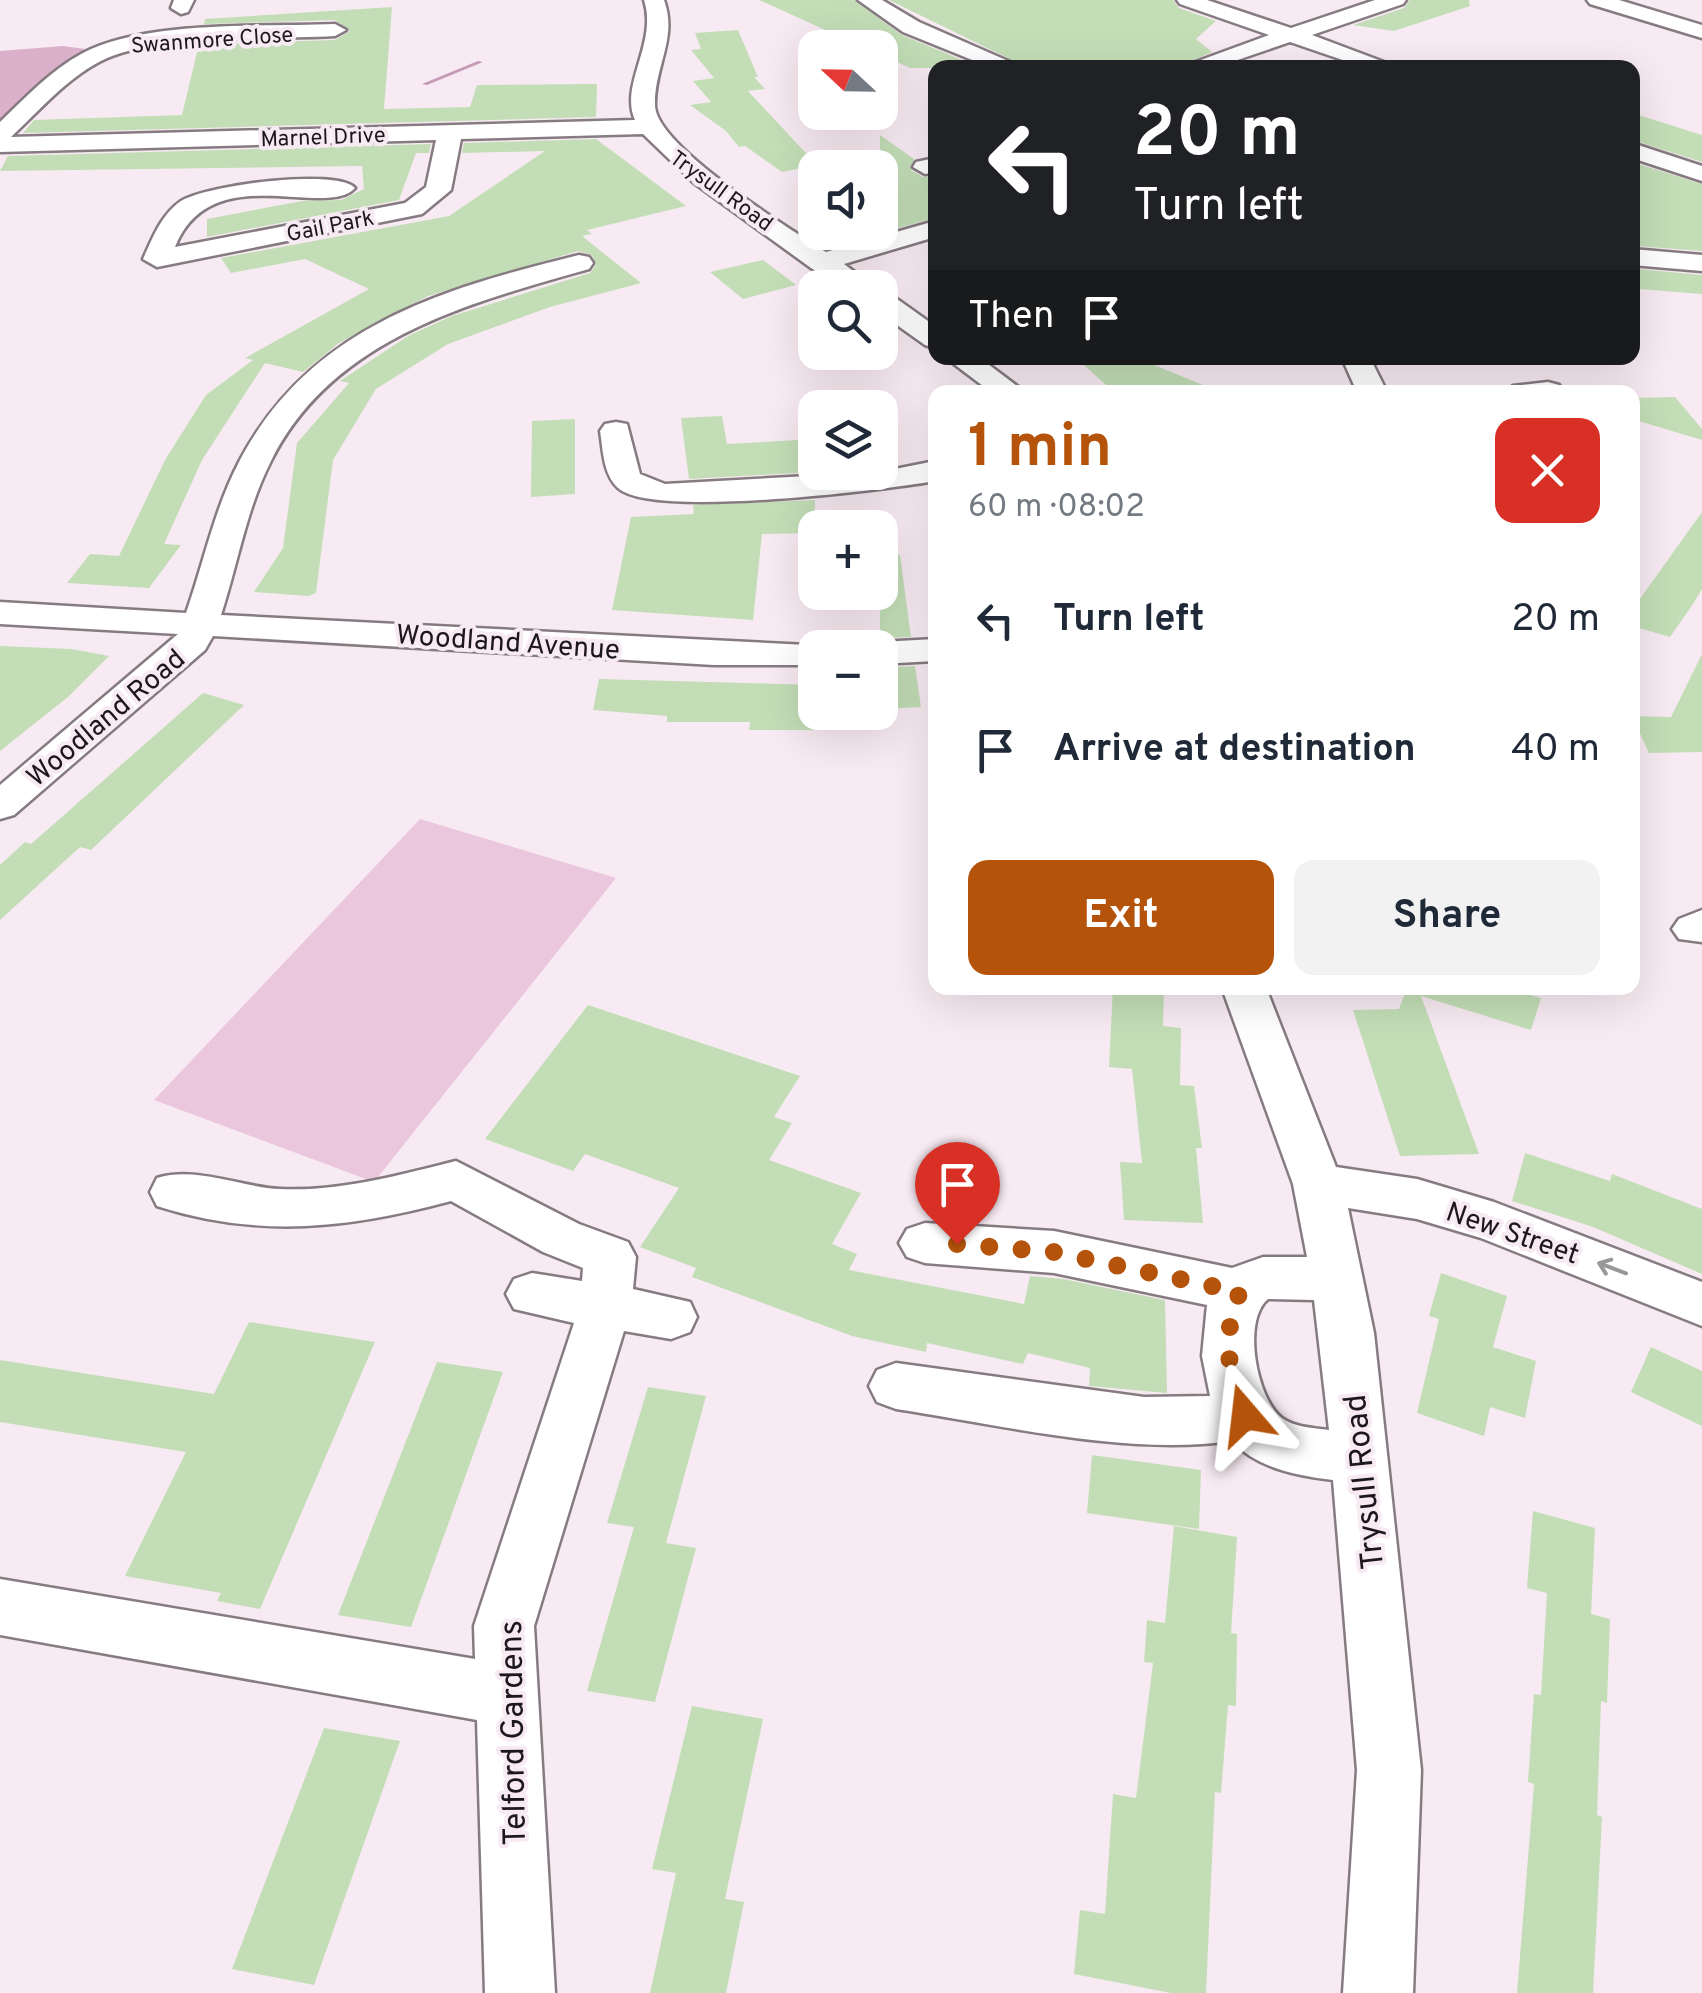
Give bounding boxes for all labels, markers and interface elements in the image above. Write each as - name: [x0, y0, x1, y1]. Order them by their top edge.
- street label: Swanmore Close: [130, 22, 294, 61]
- north arrow: [798, 30, 898, 130]
- map controls: [798, 30, 898, 730]
- text: 20 m: [1133, 92, 1301, 181]
- icon: left: [968, 100, 1098, 230]
- street label: Marnel Drive: [260, 123, 386, 154]
- street label: Trysull Road: [664, 146, 777, 238]
- button: sound: [798, 150, 898, 250]
- text: Turn left: [1133, 179, 1304, 236]
- street label: Gail Park: [284, 206, 377, 249]
- button: search: [798, 270, 898, 370]
- icon: arrive: [1074, 290, 1129, 345]
- text: Then: [968, 293, 1054, 342]
- button: layers: [798, 390, 898, 490]
- text: 1 min: [968, 412, 1112, 488]
- button: close: [1495, 418, 1600, 523]
- text: 60 m · 08:02: [968, 488, 1145, 528]
- button: +: [798, 510, 898, 610]
- icon: left: [968, 593, 1023, 648]
- text: Turn left: [1053, 596, 1205, 645]
- text: 20 m: [1511, 596, 1600, 645]
- street label: Woodland Avenue: [395, 618, 621, 670]
- button: −: [798, 630, 898, 730]
- street label: Woodland Road: [20, 642, 194, 796]
- icon: arrive: [968, 723, 1023, 778]
- text: Arrive at destination: [1053, 726, 1416, 775]
- text: 40 m: [1511, 726, 1600, 775]
- button: Exit: [968, 860, 1274, 975]
- button: Share: [1294, 860, 1600, 975]
- pin: [915, 1142, 1000, 1245]
- icon: arrive: [930, 1157, 985, 1212]
- street label: New Street: [1441, 1195, 1583, 1274]
- one-way arrow: [1597, 1257, 1627, 1275]
- position arrow: [1193, 1363, 1297, 1467]
- street label: Trysull Road: [1337, 1392, 1395, 1571]
- street label: Telford Gardens: [493, 1620, 537, 1846]

